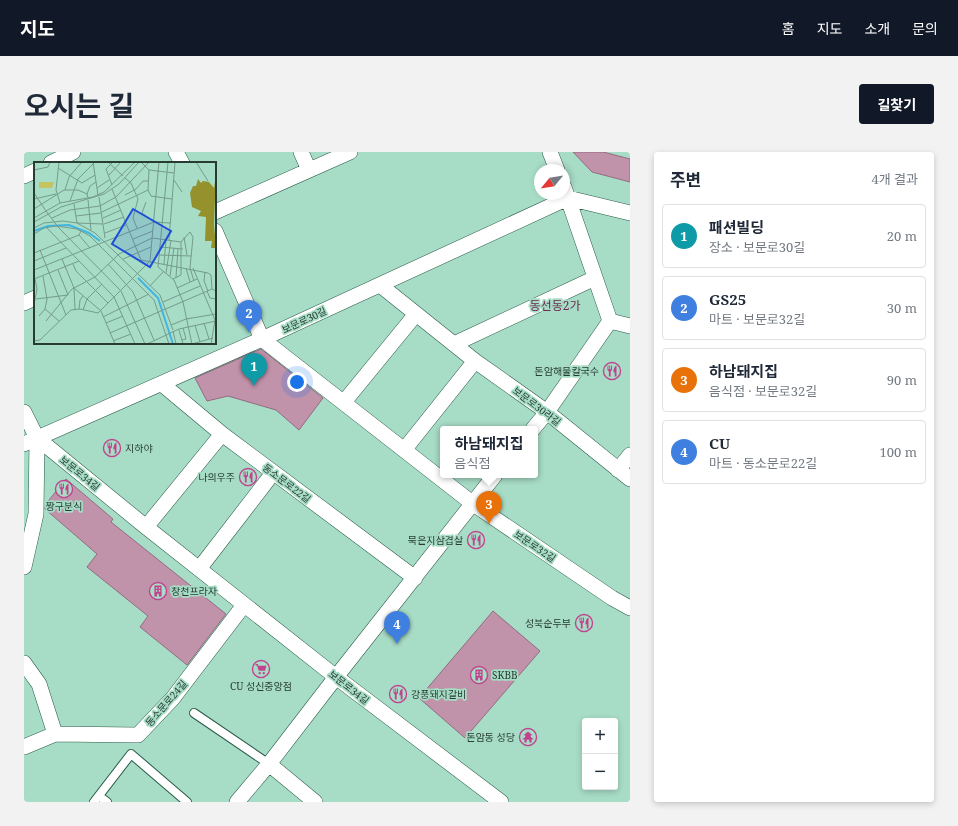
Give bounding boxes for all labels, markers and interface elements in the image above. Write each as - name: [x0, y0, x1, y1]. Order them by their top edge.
- text: 지도: [20, 16, 55, 42]
- text: 홈: [782, 19, 795, 38]
- text: 지도: [817, 19, 842, 38]
- text: 소개: [864, 19, 890, 38]
- text: 문의: [912, 19, 938, 38]
- button: 길찾기: [859, 84, 934, 124]
- text: 오시는 길: [24, 86, 134, 124]
- inset map: [34, 162, 216, 344]
- north arrow: [534, 164, 570, 200]
- text: 주변: [670, 168, 701, 191]
- text: 4개 결과: [871, 170, 918, 188]
- text: 패션빌딩: [709, 217, 764, 237]
- text: 1: [680, 227, 688, 245]
- text: 20 m: [887, 227, 917, 245]
- text: 장소 · 보문로30길: [709, 238, 805, 256]
- text: GS25: [709, 289, 746, 309]
- district label: 동선동2가: [530, 297, 580, 314]
- text: 2: [680, 299, 688, 317]
- text: 30 m: [887, 299, 917, 317]
- pin: 2: [236, 300, 262, 333]
- street label: 보문로30길: [279, 304, 329, 336]
- text: 마트 · 보문로32길: [709, 310, 805, 328]
- pin: 1: [241, 353, 267, 386]
- restaurant icon: 돈암해물칼국수: [602, 361, 622, 381]
- text: 하남돼지집: [709, 361, 778, 381]
- place label: 돈암해물칼국수: [535, 364, 599, 378]
- text: 3: [680, 371, 688, 389]
- text: 90 m: [887, 371, 917, 389]
- your location: [287, 372, 307, 392]
- text: 음식점 · 보문로32길: [709, 382, 817, 400]
- street label: 보문로30라길: [510, 383, 564, 429]
- popup: [440, 426, 538, 478]
- text: 하남돼지집: [454, 433, 524, 453]
- text: CU: [709, 433, 730, 453]
- restaurant icon: 지하야: [102, 438, 122, 458]
- place label: 지하야: [125, 441, 153, 455]
- text: 4: [680, 443, 688, 461]
- text: 100 m: [880, 443, 917, 461]
- street label: 보문로34길: [57, 452, 103, 494]
- text: 음식점: [454, 454, 490, 472]
- text: 마트 · 동소문로22길: [709, 454, 817, 472]
- street label: 동소문로22길: [260, 460, 314, 506]
- restaurant icon: 나의우주: [238, 467, 258, 487]
- place label: 나의우주: [198, 470, 235, 484]
- restaurant icon: 짱구분식: [54, 479, 74, 499]
- pin: 3: [476, 491, 502, 524]
- place label: 짱구분식: [46, 499, 82, 513]
- street label: 보문로32길: [511, 527, 559, 565]
- restaurant icon: 묵은지삼겹살: [466, 530, 486, 550]
- place label: 묵은지삼겹살: [408, 533, 464, 547]
- building icon: 창천프라자: [148, 581, 168, 601]
- place label: 창천프라자: [171, 584, 218, 598]
- pin: 4: [384, 611, 410, 644]
- restaurant icon: 성북순두부: [574, 613, 594, 633]
- place label: 성북순두부: [525, 616, 571, 630]
- supermarket icon: CU 성신중앙점: [251, 659, 271, 679]
- building icon: SKBB: [469, 665, 489, 685]
- street label: 보문로34길: [326, 667, 372, 707]
- place label: SKBB: [492, 668, 518, 682]
- street label: 동소문로24길: [142, 677, 190, 729]
- place label: CU 성신중앙점: [230, 679, 292, 693]
- restaurant icon: 강풍돼지갈비: [388, 684, 408, 704]
- place label: 강풍돼지갈비: [411, 687, 466, 701]
- map controls: [582, 718, 618, 790]
- button: +: [582, 718, 618, 754]
- temple icon: 돈암동 성당: [518, 727, 538, 747]
- place label: 돈암동 성당: [466, 730, 515, 744]
- button: −: [582, 754, 618, 790]

